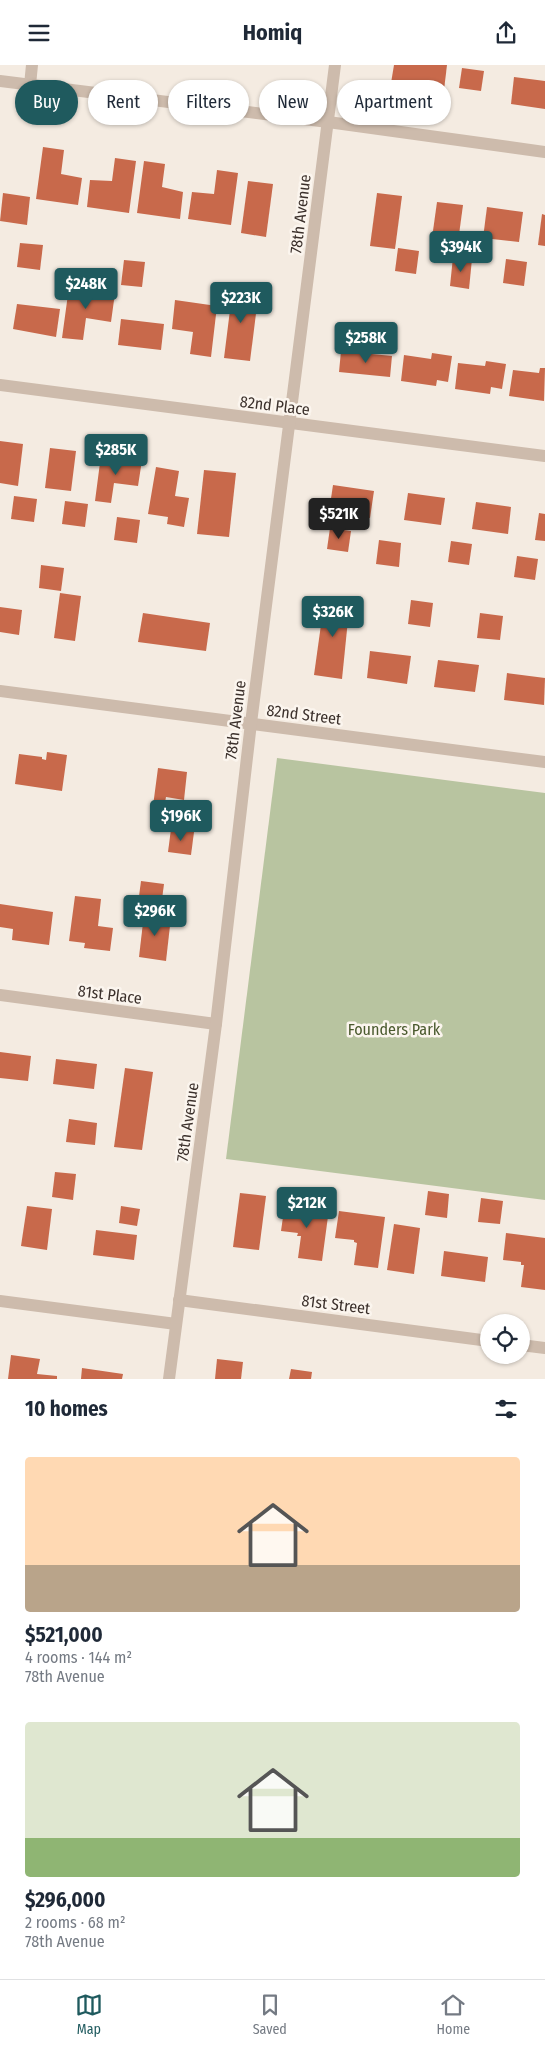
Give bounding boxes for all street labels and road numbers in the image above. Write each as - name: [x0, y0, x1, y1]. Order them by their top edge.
- street label: 78th Avenue: [286, 173, 315, 255]
- street label: 82nd Place: [239, 392, 311, 419]
- street label: 78th Avenue: [221, 679, 250, 761]
- street label: 82nd Street: [266, 700, 343, 729]
- street label: 81st Place: [77, 981, 143, 1008]
- street label: 78th Avenue: [173, 1081, 202, 1163]
- street label: 81st Street: [301, 1291, 372, 1318]

